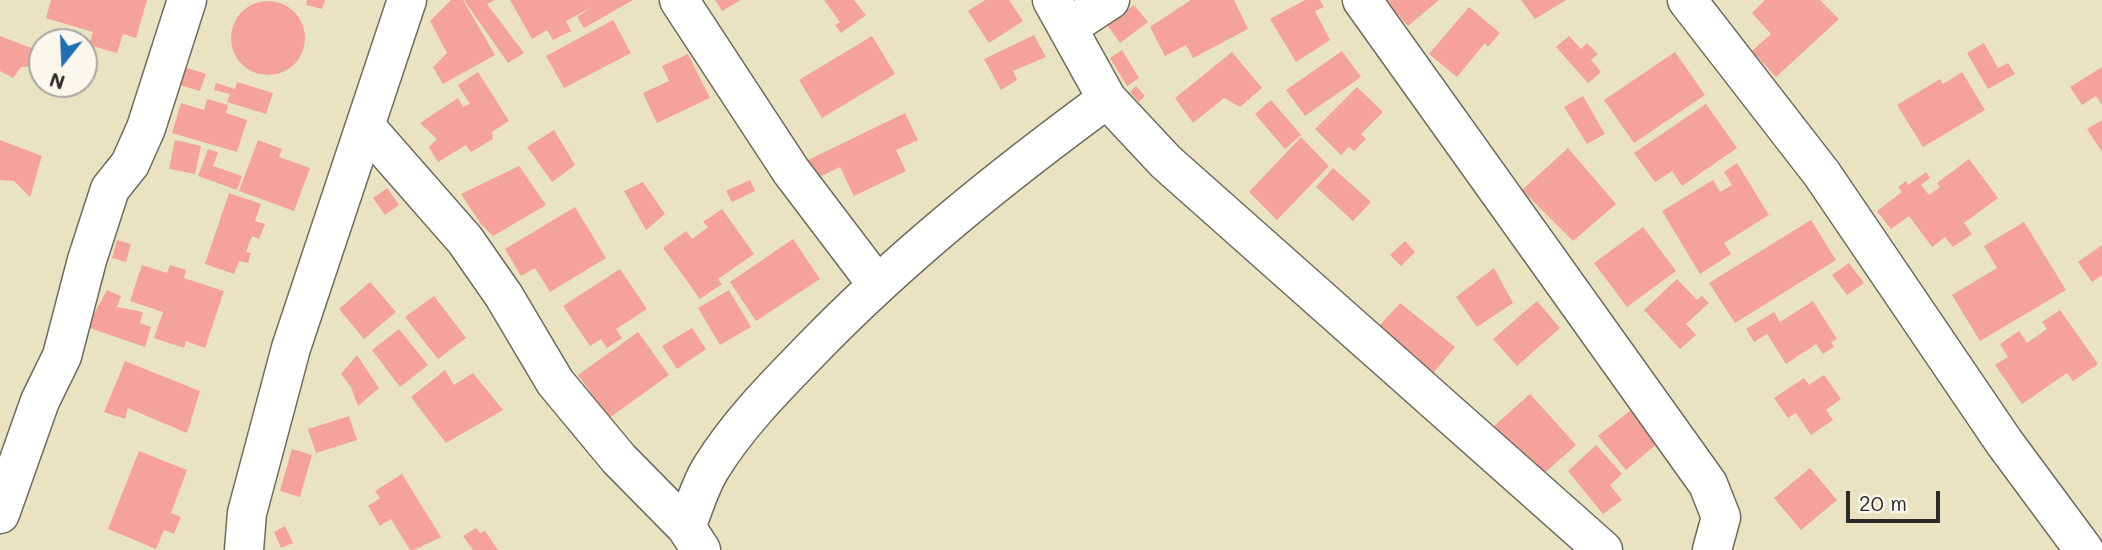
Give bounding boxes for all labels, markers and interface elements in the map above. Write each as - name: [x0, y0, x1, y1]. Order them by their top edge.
- north arrow: [28, 28, 98, 98]
- text: N: [46, 67, 68, 96]
- scale bar: [1850, 476, 1944, 520]
- text: 20 m: [1859, 489, 1907, 516]

